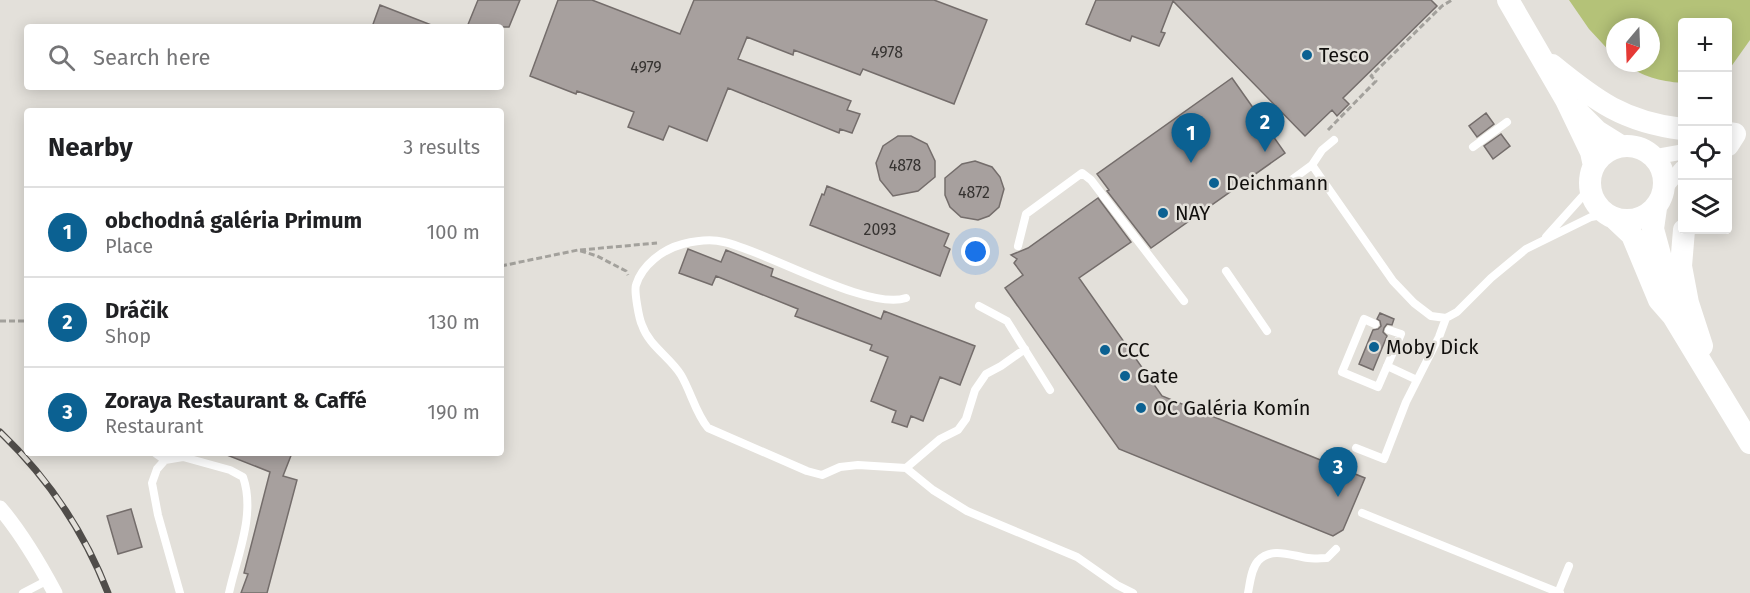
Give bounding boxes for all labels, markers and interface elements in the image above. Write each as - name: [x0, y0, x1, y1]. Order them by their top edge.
- north arrow: [1606, 18, 1660, 72]
- map controls: [1678, 18, 1732, 234]
- button: +: [1678, 18, 1732, 72]
- search box: [24, 24, 504, 90]
- icon: search: [45, 41, 78, 74]
- house number: 4978: [871, 43, 903, 62]
- place label: Tesco: [1319, 43, 1369, 67]
- text: Search here: [93, 44, 211, 71]
- marker: Tesco: [1300, 48, 1314, 62]
- house number: 4979: [630, 58, 662, 77]
- button: −: [1678, 72, 1732, 126]
- pin: 2: [1246, 102, 1284, 152]
- pin: 1: [1172, 114, 1210, 163]
- button: locate: [1678, 126, 1732, 180]
- text: Nearby: [48, 132, 133, 163]
- text: 3 results: [403, 135, 480, 159]
- house number: 4878: [889, 156, 922, 175]
- place label: Deichmann: [1226, 171, 1328, 195]
- marker: Deichmann: [1207, 176, 1221, 190]
- button: layers: [1678, 180, 1732, 234]
- house number: 4872: [958, 183, 990, 202]
- place label: NAY: [1175, 201, 1210, 225]
- marker: NAY: [1156, 206, 1170, 220]
- text: obchodná galéria Primum: [105, 207, 362, 234]
- text: 1: [63, 220, 72, 244]
- text: 100 m: [427, 220, 480, 244]
- house number: 2093: [864, 220, 896, 239]
- text: Place: [105, 234, 153, 258]
- your location: [961, 237, 990, 266]
- text: Dráčik: [105, 297, 168, 324]
- text: 2: [62, 310, 73, 334]
- text: 130 m: [428, 310, 480, 334]
- text: Shop: [105, 324, 151, 348]
- place label: Moby Dick: [1386, 335, 1479, 359]
- place label: CCC: [1117, 338, 1150, 362]
- marker: Moby Dick: [1367, 340, 1381, 354]
- marker: CCC: [1098, 343, 1112, 357]
- place label: Gate: [1137, 364, 1178, 388]
- marker: Gate: [1118, 369, 1132, 383]
- text: Zoraya Restaurant & Caffé: [105, 387, 367, 414]
- place label: OC Galéria Komín: [1153, 396, 1311, 420]
- text: 3: [62, 400, 73, 424]
- text: 190 m: [427, 400, 480, 424]
- marker: OC Galéria Komín: [1134, 401, 1148, 415]
- text: Restaurant: [105, 414, 203, 438]
- pin: 3: [1318, 448, 1358, 497]

